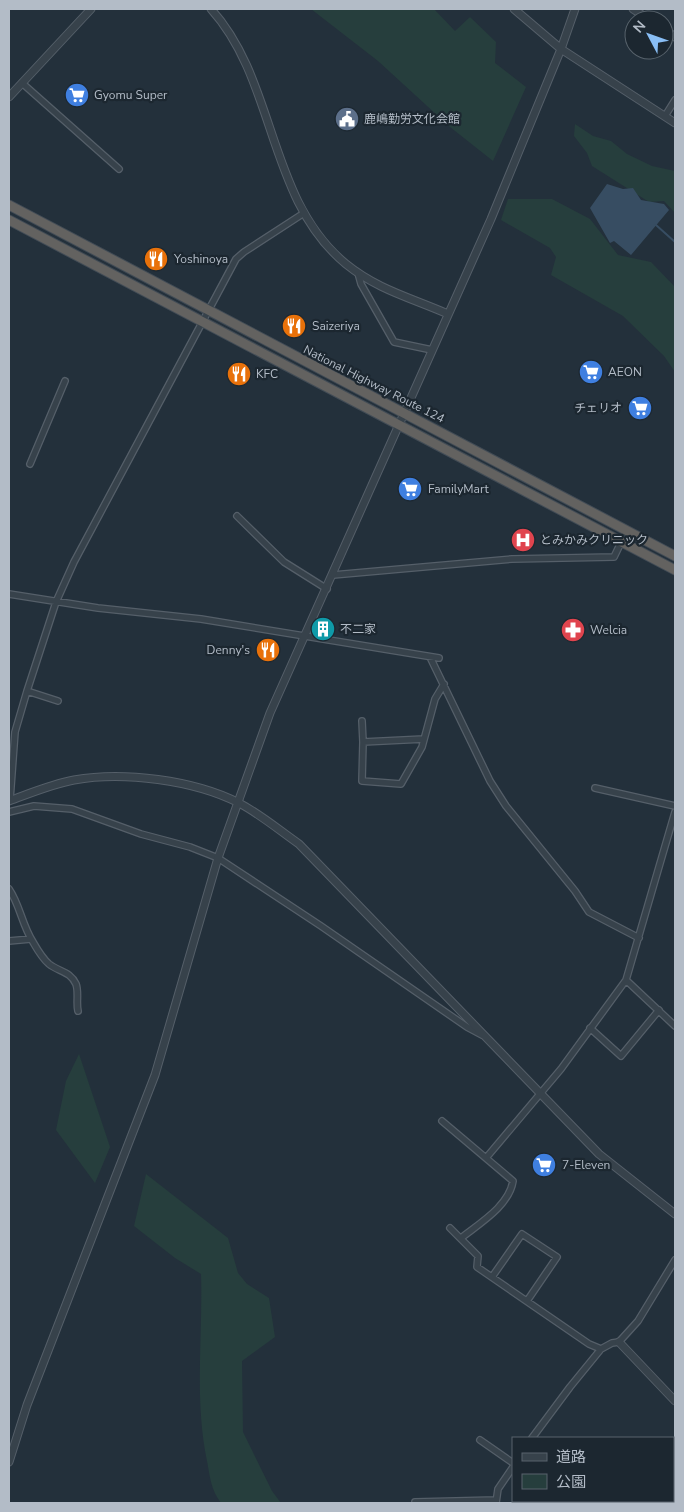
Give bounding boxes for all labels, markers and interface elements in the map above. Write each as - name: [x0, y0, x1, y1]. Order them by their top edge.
- north arrow: [624, 10, 674, 60]
- text: N: [629, 17, 650, 37]
- supermarket icon: Gyomu Super: [64, 82, 90, 108]
- place label: Gyomu Super: [94, 87, 168, 103]
- public building icon: 鹿嶋勤労文化会館: [334, 106, 360, 132]
- place label: 鹿嶋勤労文化会館: [364, 111, 460, 127]
- restaurant icon: Yoshinoya: [143, 246, 169, 272]
- place label: Yoshinoya: [173, 251, 228, 267]
- restaurant icon: Saizeriya: [281, 313, 307, 339]
- place label: Saizeriya: [312, 318, 360, 334]
- street label: National Highway Route 124: [301, 341, 447, 427]
- supermarket icon: AEON: [578, 359, 604, 385]
- restaurant icon: KFC: [226, 361, 252, 387]
- place label: AEON: [608, 364, 642, 380]
- place label: KFC: [256, 366, 278, 382]
- supermarket icon: チェリオ: [627, 395, 653, 421]
- place label: チェリオ: [574, 400, 622, 416]
- supermarket icon: FamilyMart: [397, 476, 423, 502]
- place label: FamilyMart: [428, 481, 490, 497]
- hospital icon: とみかみクリニック: [510, 527, 536, 553]
- place label: とみかみクリニック: [540, 532, 648, 548]
- building icon: 不二家: [310, 616, 336, 642]
- pharmacy icon: Welcia: [560, 617, 586, 643]
- place label: 不二家: [340, 621, 376, 637]
- place label: Welcia: [590, 622, 627, 638]
- restaurant icon: Denny's: [255, 637, 281, 663]
- place label: Denny's: [207, 642, 250, 658]
- supermarket icon: 7-Eleven: [531, 1152, 557, 1178]
- place label: 7-Eleven: [562, 1157, 610, 1173]
- legend: [512, 1437, 674, 1502]
- text: 道路: [556, 1447, 586, 1467]
- text: 公園: [556, 1472, 586, 1492]

